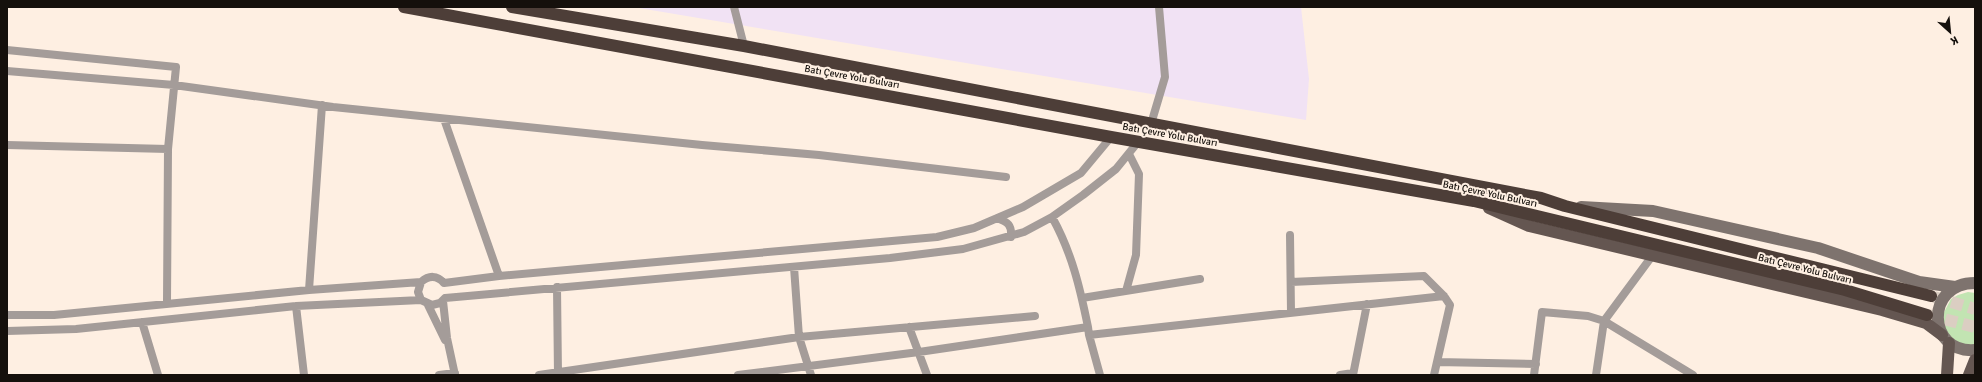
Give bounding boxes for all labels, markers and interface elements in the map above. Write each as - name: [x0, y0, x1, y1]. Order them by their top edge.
- north arrow: [1930, 12, 1970, 52]
- text: K: [1948, 33, 1960, 48]
- street label: Batı Çevre Yolu Bulvarı: [804, 63, 900, 91]
- street label: Batı Çevre Yolu Bulvarı: [1122, 121, 1218, 149]
- street label: Batı Çevre Yolu Bulvarı: [1442, 178, 1538, 210]
- street label: Batı Çevre Yolu Bulvarı: [1757, 252, 1853, 286]

